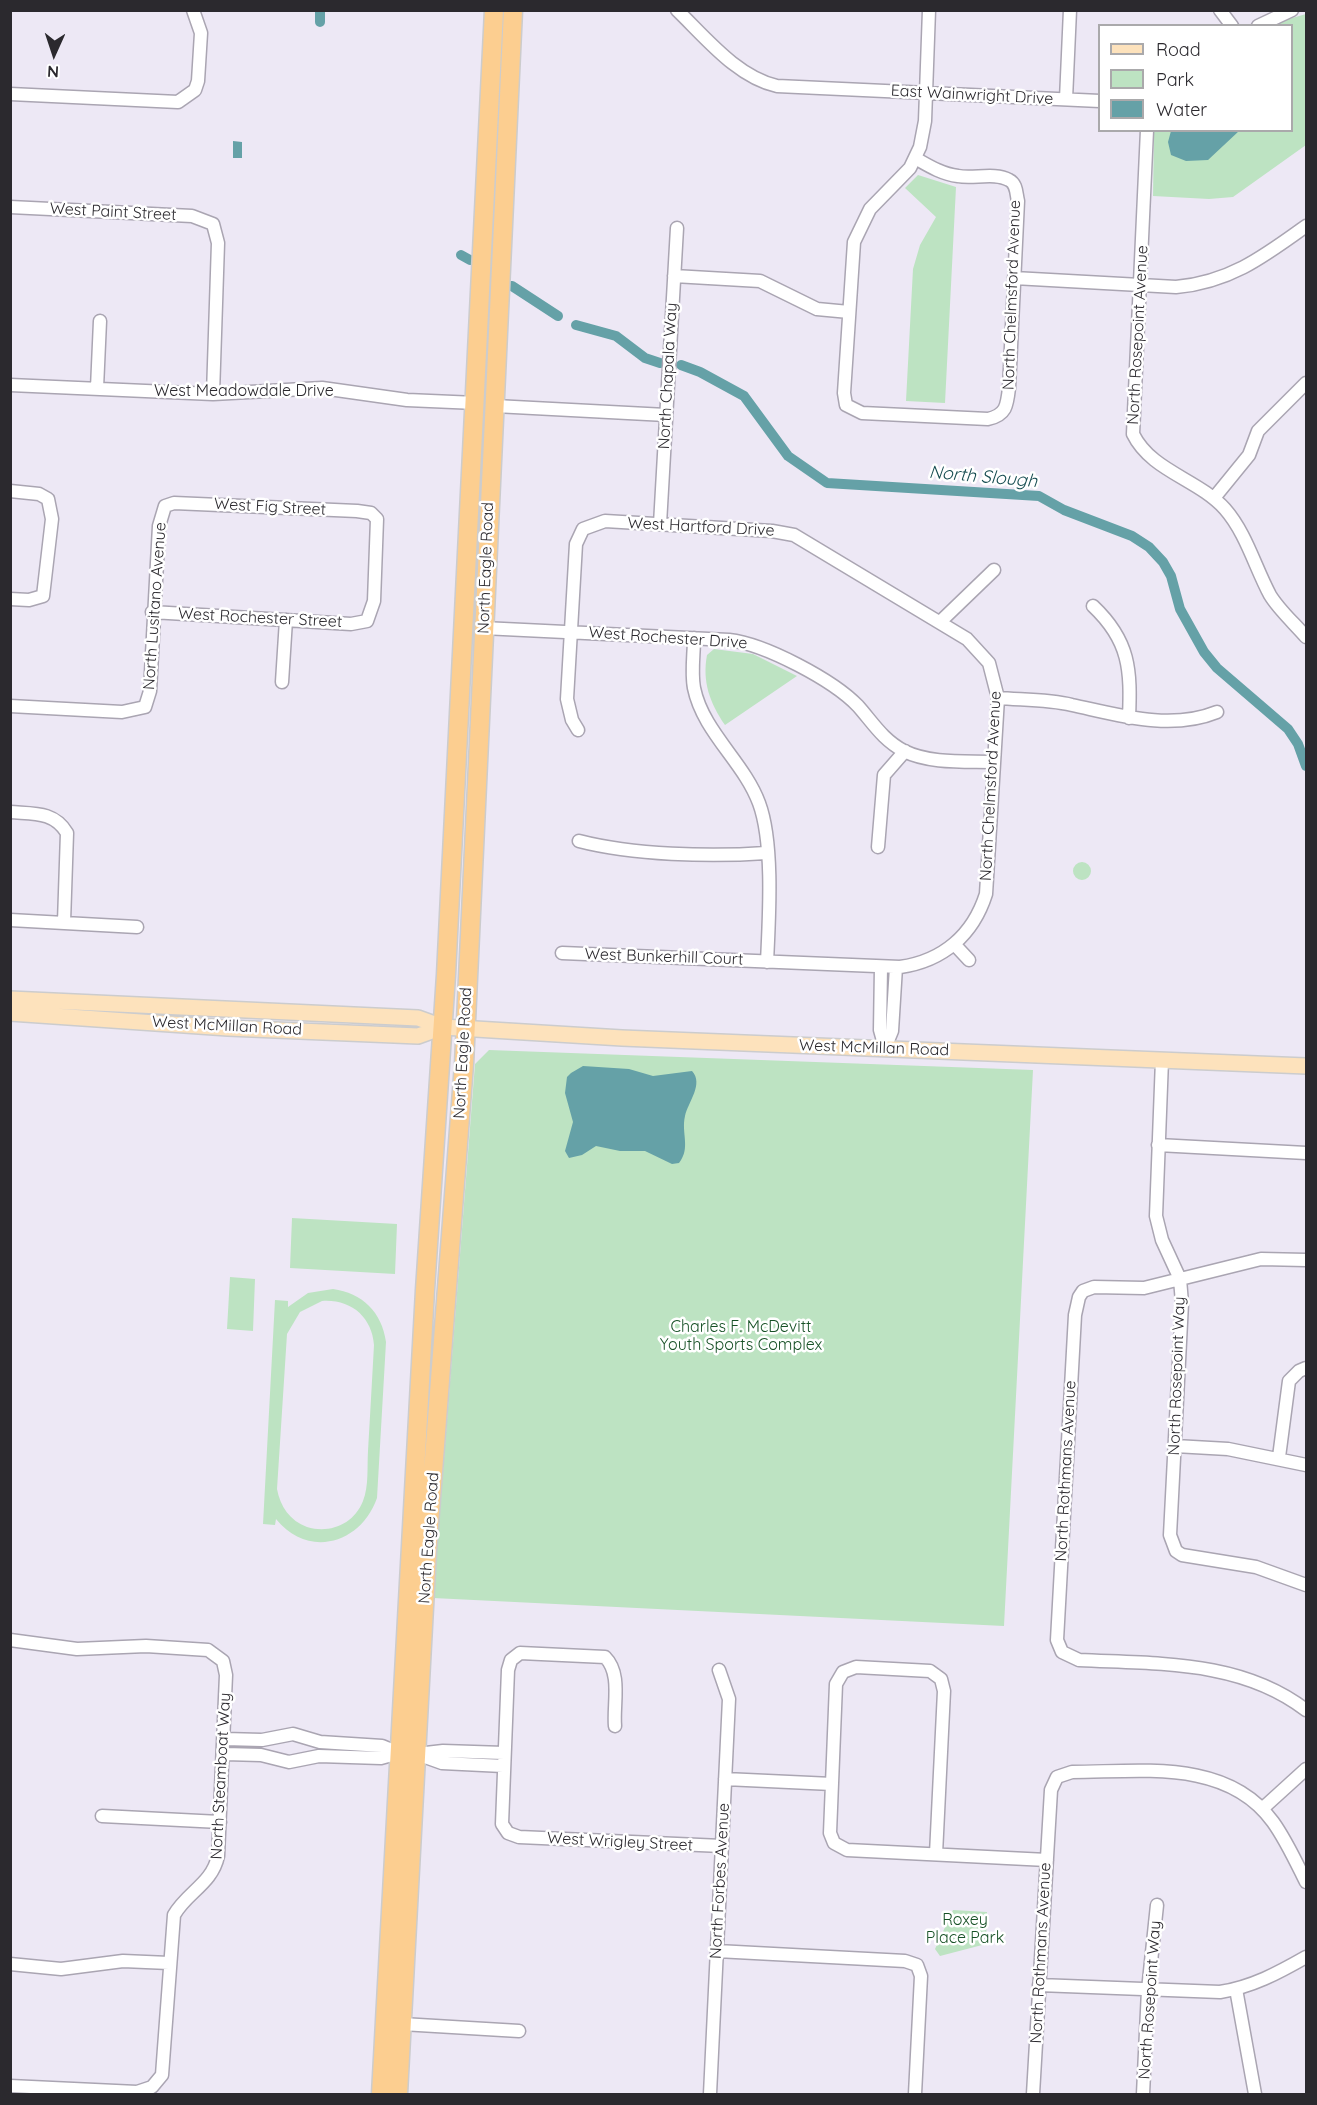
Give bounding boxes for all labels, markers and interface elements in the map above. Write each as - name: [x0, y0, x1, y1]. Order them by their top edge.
- north arrow: [24, 24, 84, 84]
- legend: [1098, 24, 1293, 132]
- text: Road: [1156, 38, 1201, 61]
- text: N: [47, 62, 59, 82]
- text: Park: [1156, 68, 1194, 91]
- street label: East Wainwright Drive: [890, 81, 1054, 109]
- text: Water: [1156, 98, 1207, 121]
- street label: West Paint Street: [49, 199, 177, 225]
- street label: North Chelmsford Avenue: [999, 200, 1025, 390]
- street label: North Rosepoint Avenue: [1124, 245, 1152, 425]
- street label: North Chapala Way: [655, 302, 681, 450]
- street label: West Meadowdale Drive: [154, 381, 334, 401]
- water label: North Slough: [928, 462, 1038, 492]
- street label: West Fig Street: [214, 494, 326, 520]
- street label: North Eagle Road: [474, 502, 498, 634]
- street label: West Hartford Drive: [627, 514, 775, 540]
- street label: North Lusitano Avenue: [140, 522, 170, 690]
- street label: West Rochester Street: [177, 604, 343, 632]
- street label: West Rochester Drive: [588, 623, 748, 653]
- street label: North Chelmsford Avenue: [976, 691, 1006, 881]
- street label: West Bunkerhill Court: [584, 945, 744, 969]
- street label: North Eagle Road: [450, 987, 476, 1119]
- street label: West McMillan Road: [152, 1012, 302, 1040]
- street label: West McMillan Road: [799, 1036, 949, 1060]
- street label: North Rosepoint Way: [1165, 1296, 1189, 1456]
- park label: Charles F. McDevitt Youth Sports Complex: [660, 1317, 822, 1355]
- street label: North Rothmans Avenue: [1052, 1380, 1080, 1562]
- street label: North Eagle Road: [415, 1472, 443, 1604]
- street label: North Steamboat Way: [207, 1692, 235, 1860]
- street label: North Forbes Avenue: [706, 1802, 734, 1960]
- street label: West Wrigley Street: [547, 1829, 693, 1855]
- street label: North Rothmans Avenue: [1027, 1862, 1055, 2044]
- park label: Roxey Place Park: [926, 1910, 1004, 1948]
- street label: North Rosepoint Way: [1135, 1920, 1165, 2080]

